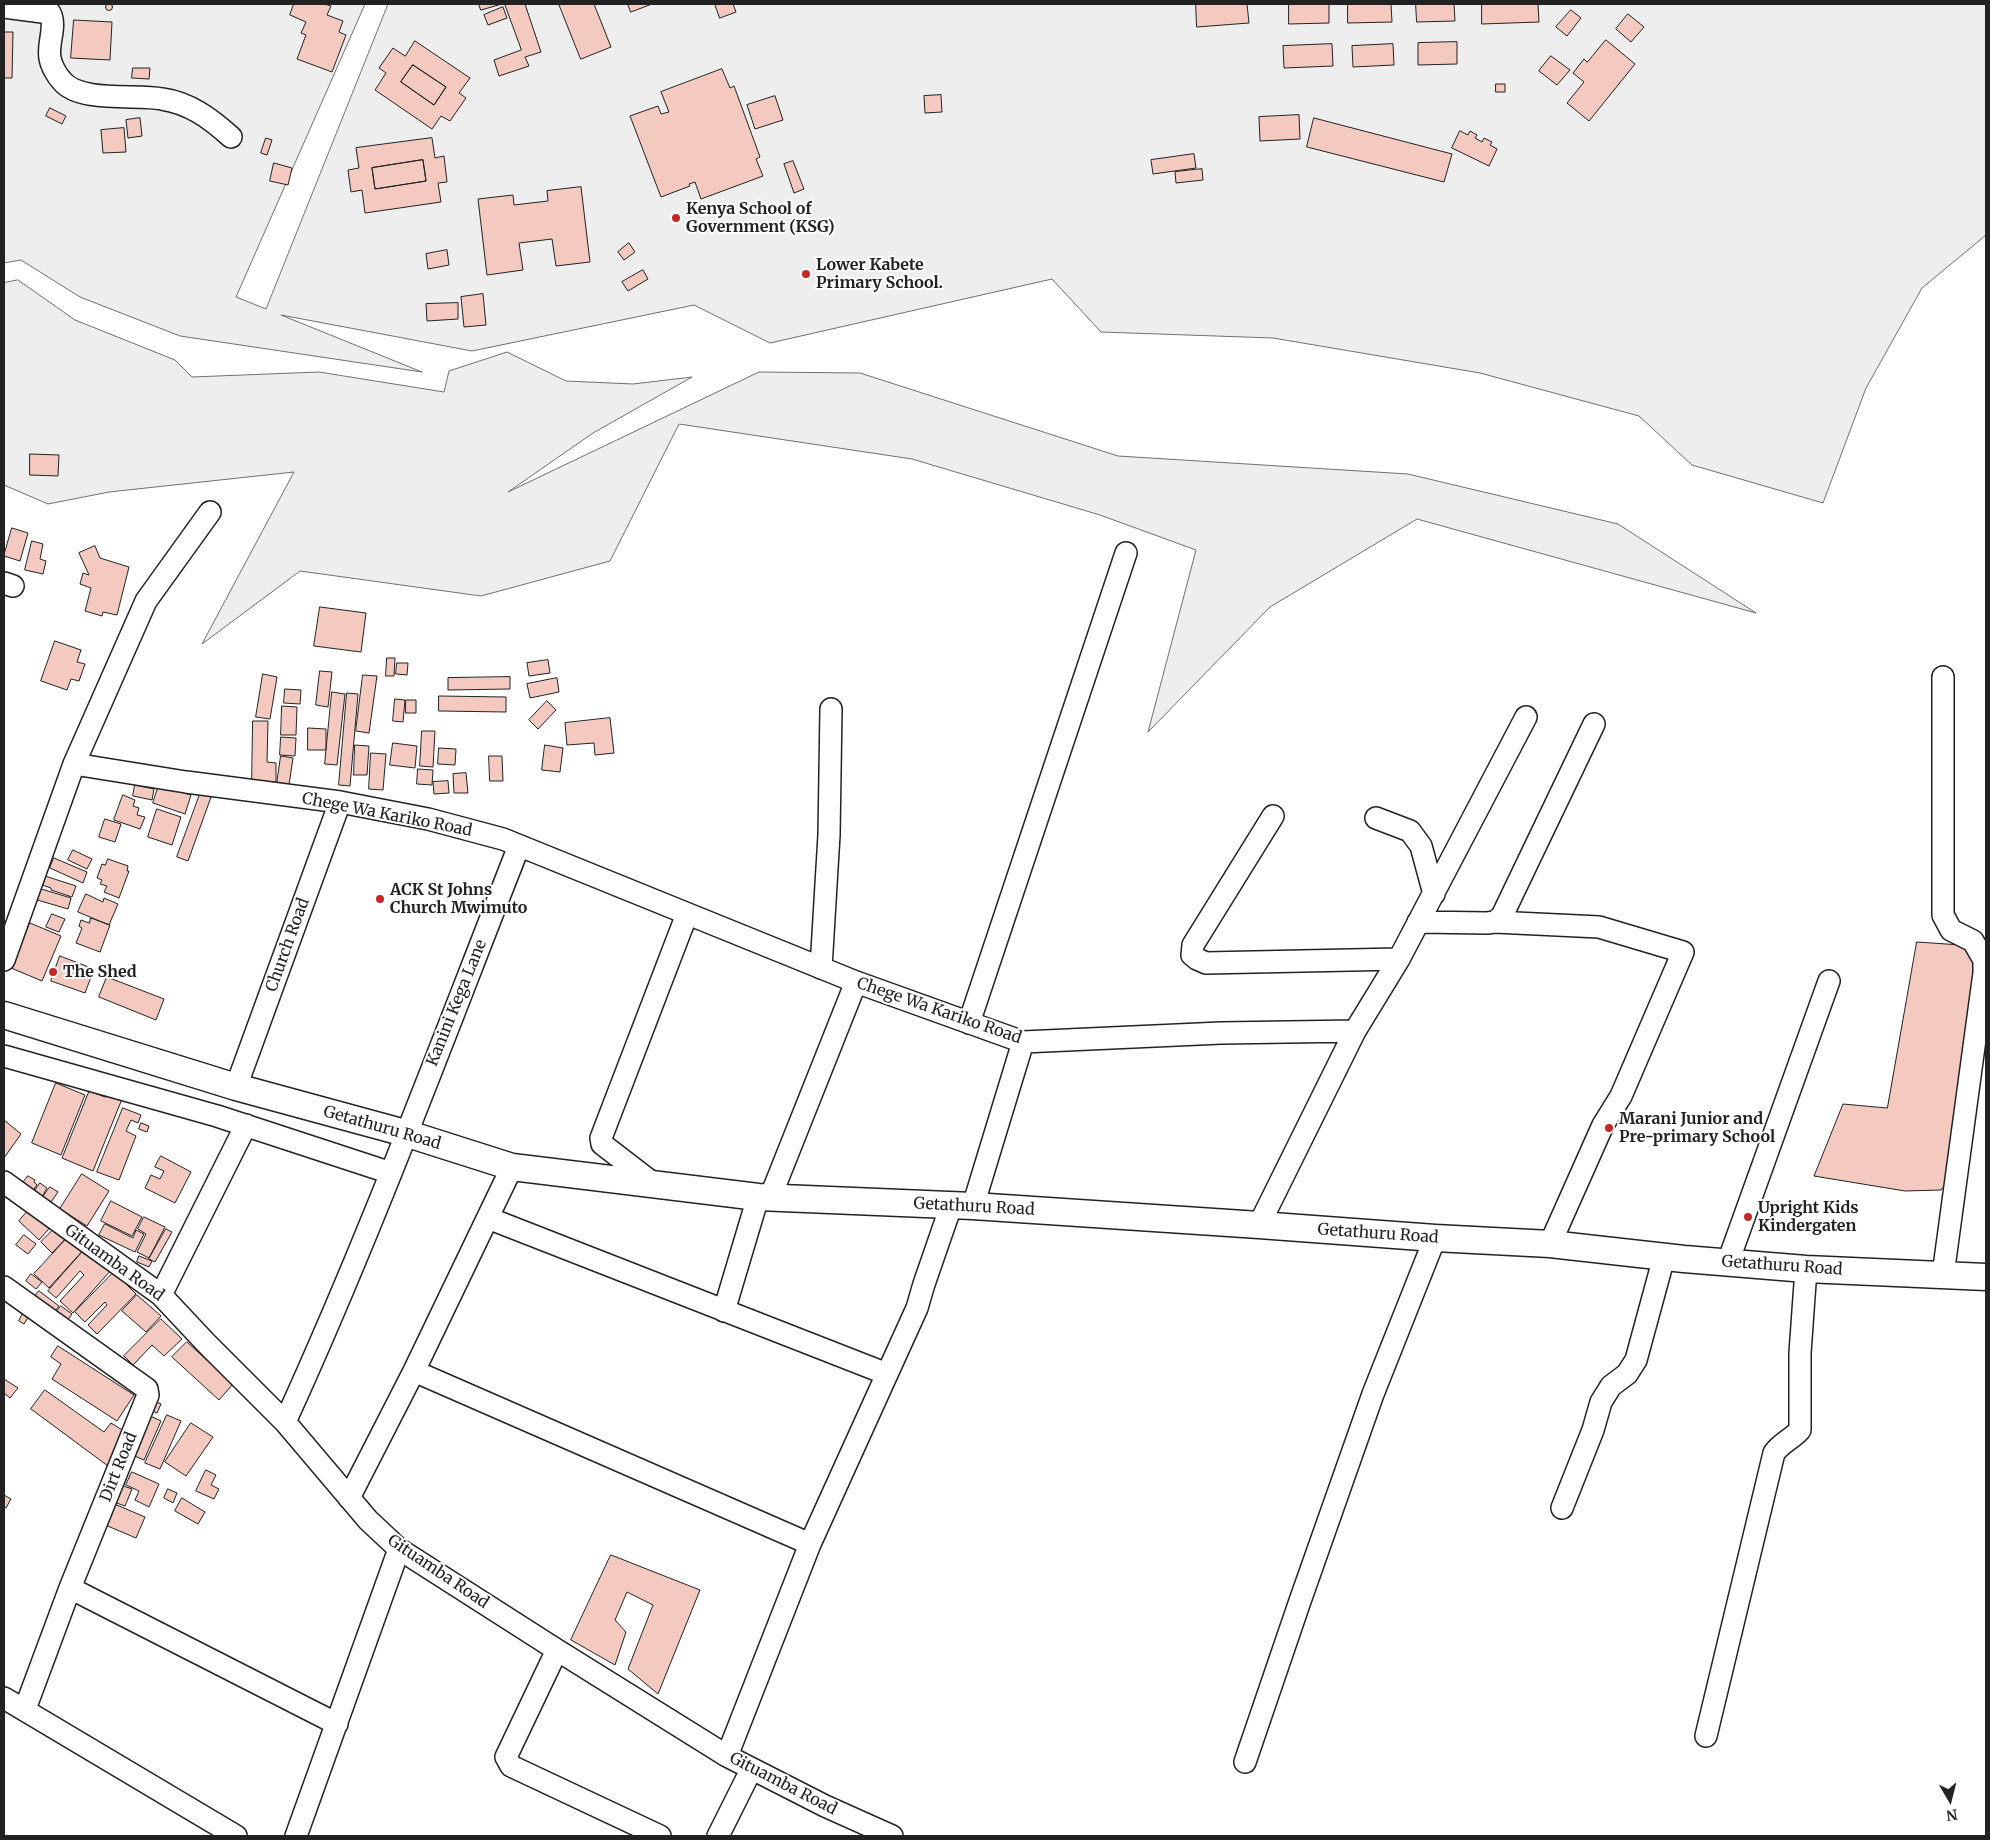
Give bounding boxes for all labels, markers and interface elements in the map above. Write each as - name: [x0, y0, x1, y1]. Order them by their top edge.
- place label: Kenya School of Government (KSG): [686, 199, 835, 237]
- marker: Kenya School of Government (KSG): [670, 212, 682, 224]
- place label: Lower Kabete Primary School.: [816, 255, 943, 293]
- marker: Lower Kabete Primary School.: [800, 268, 812, 280]
- street label: Chege Wa Kariko Road: [300, 789, 474, 841]
- place label: ACK St Johns Church Mwimuto: [390, 880, 527, 918]
- marker: ACK St Johns Church Mwimuto: [374, 893, 386, 905]
- street label: Church Road: [262, 895, 314, 995]
- street label: Kanini Kega Lane: [423, 937, 491, 1069]
- place label: The Shed: [63, 962, 137, 982]
- marker: The Shed: [47, 966, 59, 978]
- street label: Chege Wa Kariko Road: [854, 974, 1024, 1048]
- street label: Getathuru Road: [321, 1102, 443, 1154]
- place label: Marani Junior and Pre-primary School: [1619, 1109, 1775, 1147]
- marker: Marani Junior and Pre-primary School: [1603, 1122, 1615, 1134]
- street label: Getathuru Road: [913, 1194, 1035, 1220]
- place label: Upright Kids Kindergaten: [1758, 1198, 1859, 1236]
- marker: Upright Kids Kindergaten: [1742, 1211, 1754, 1223]
- street label: Getathuru Road: [1317, 1220, 1439, 1248]
- street label: Gituamba Road: [61, 1221, 167, 1305]
- street label: Getathuru Road: [1721, 1252, 1843, 1280]
- street label: Dirt Road: [96, 1429, 142, 1505]
- street label: Gituamba Road: [384, 1531, 492, 1613]
- street label: Gituamba Road: [726, 1749, 840, 1819]
- north arrow: [1925, 1775, 1975, 1825]
- text: N: [1945, 1805, 1959, 1825]

